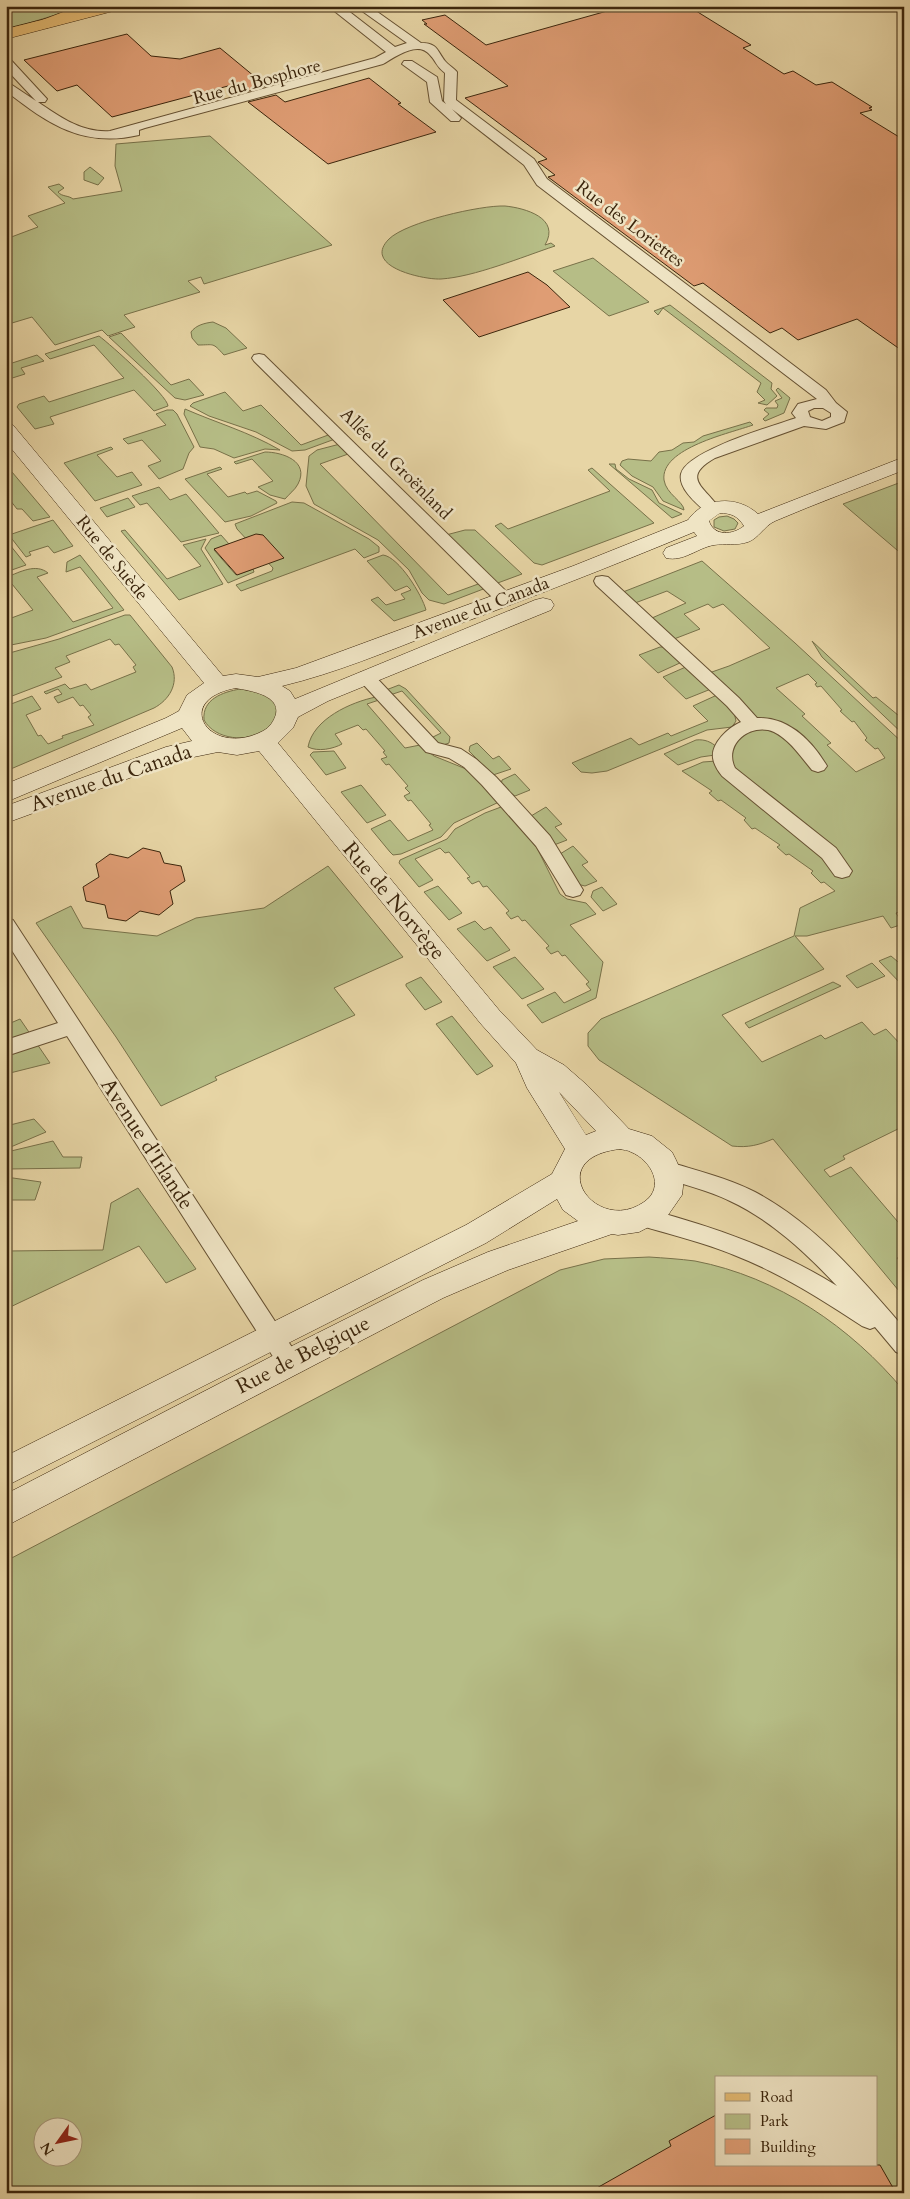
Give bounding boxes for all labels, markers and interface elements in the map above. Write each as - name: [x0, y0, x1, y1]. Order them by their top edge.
- street label: Rue du Bosphore: [190, 53, 324, 111]
- street label: Rue des Loriettes: [571, 175, 689, 273]
- street label: Allée du Groënland: [335, 403, 458, 526]
- street label: Rue de Suède: [70, 510, 154, 606]
- street label: Avenue du Canada: [409, 570, 553, 646]
- street label: Avenue du Canada: [27, 737, 195, 819]
- street label: Rue de Norvège: [336, 836, 452, 966]
- street label: Avenue d'Irlande: [94, 1073, 200, 1215]
- street label: Rue de Belgique: [231, 1309, 375, 1401]
- legend: [715, 2076, 878, 2166]
- text: Road: [760, 2087, 793, 2107]
- text: Park: [760, 2111, 789, 2131]
- north arrow: [32, 2116, 82, 2166]
- text: Building: [760, 2137, 816, 2157]
- text: N: [36, 2139, 59, 2159]

